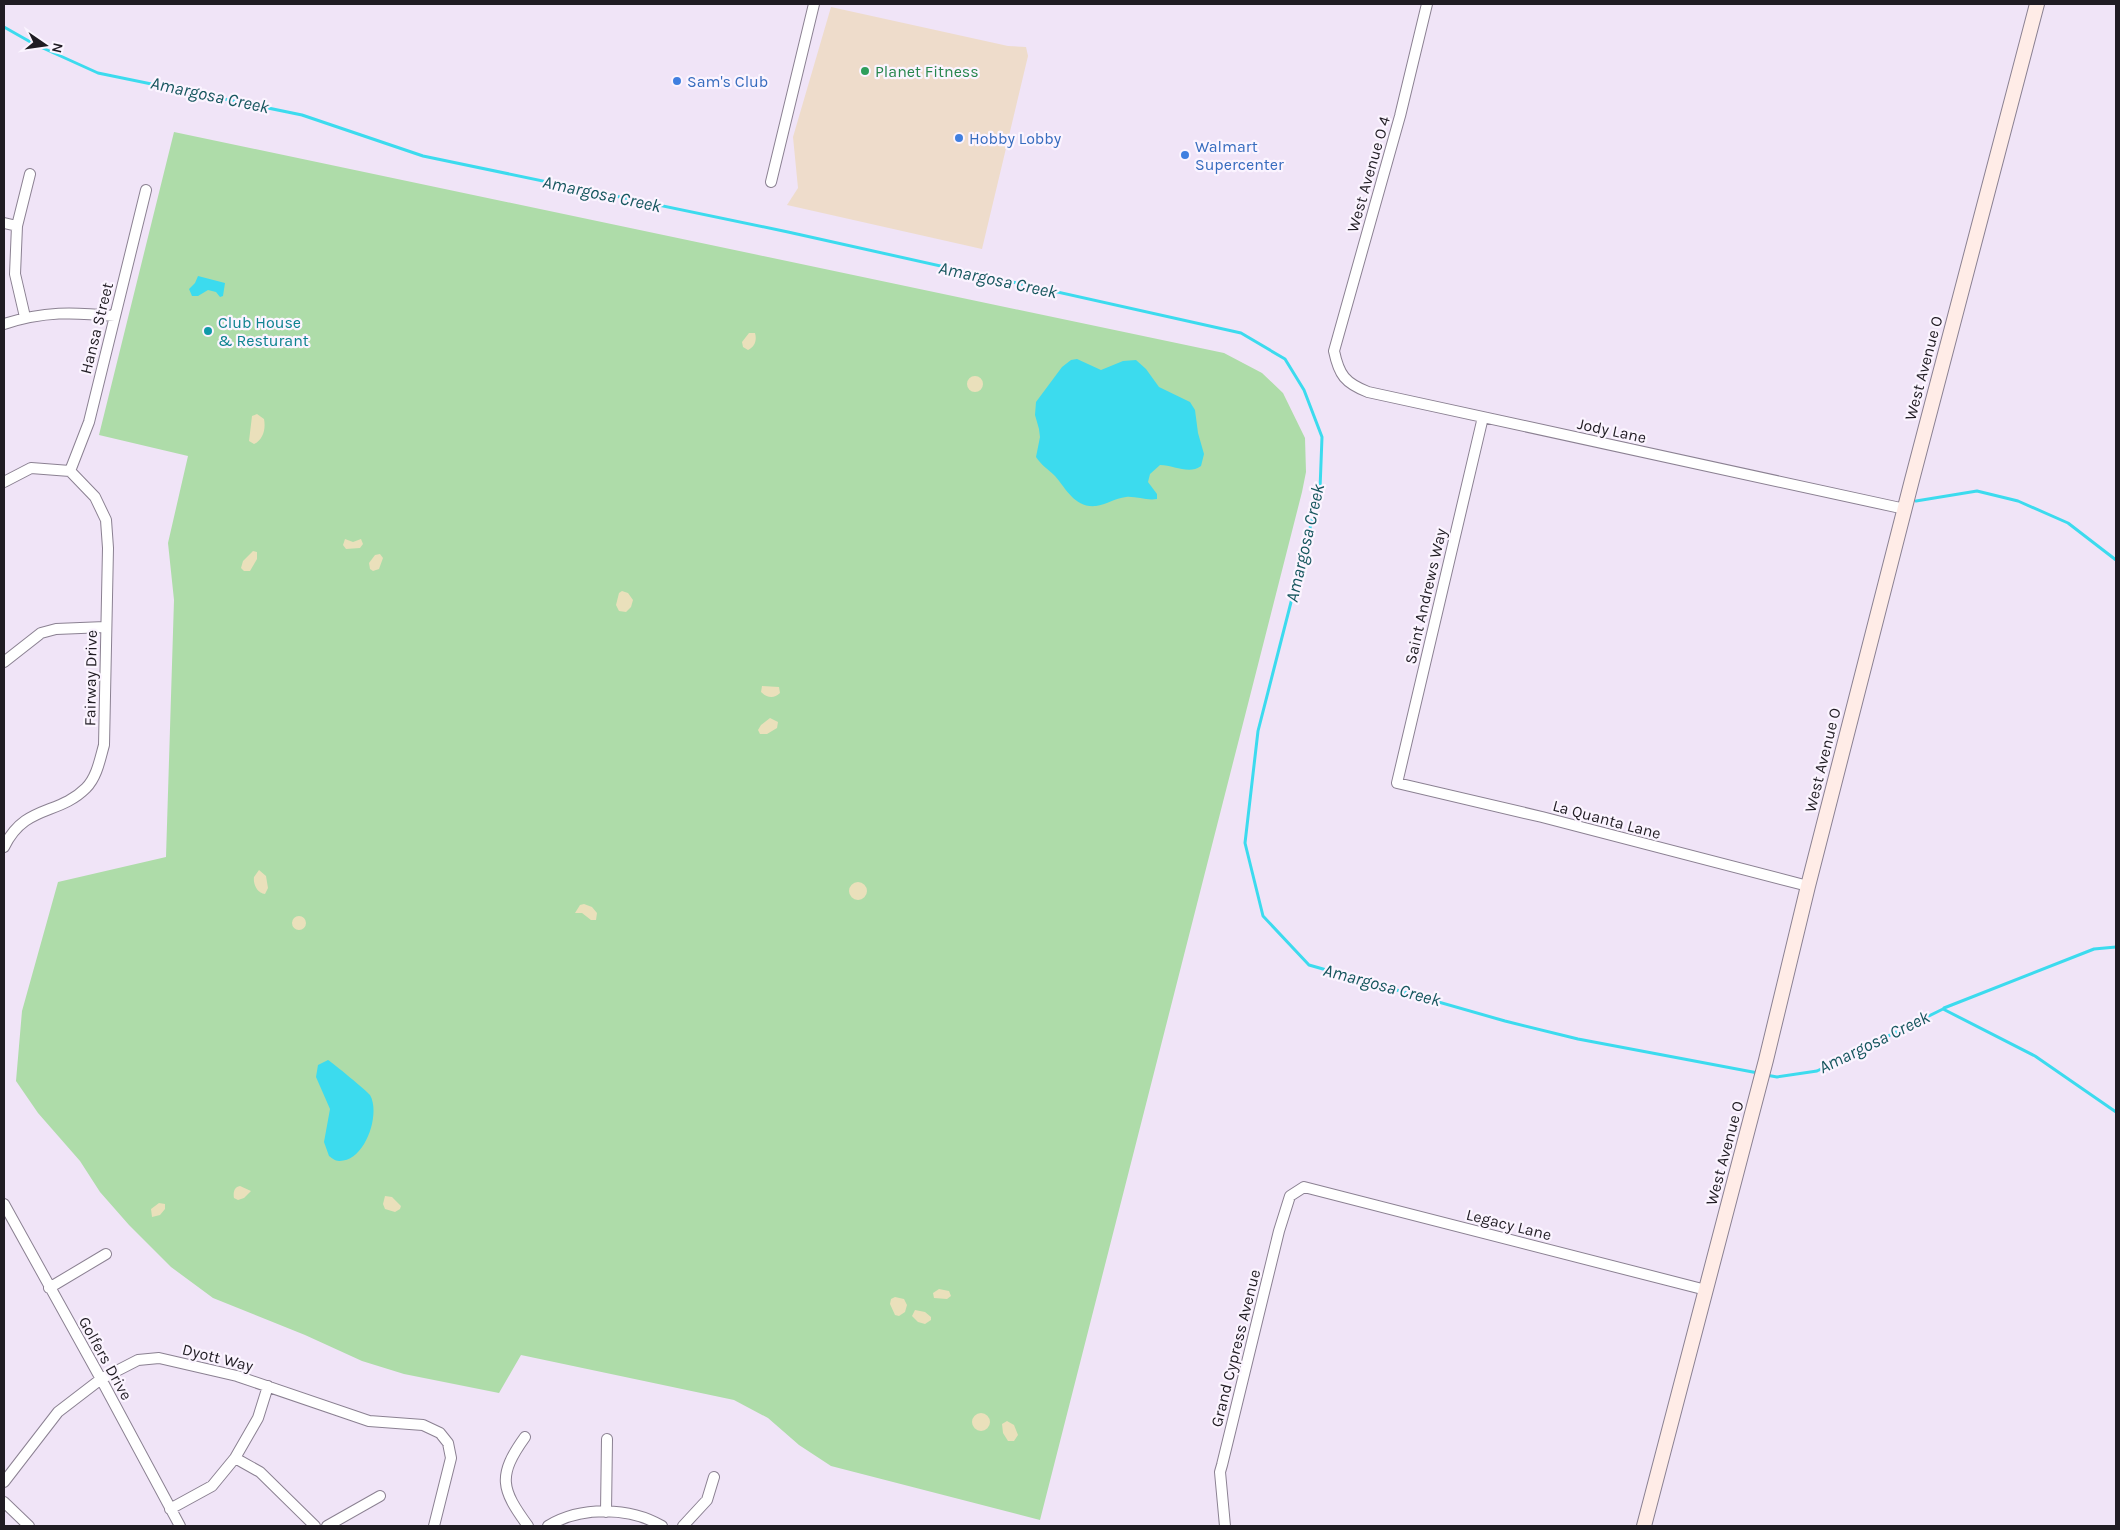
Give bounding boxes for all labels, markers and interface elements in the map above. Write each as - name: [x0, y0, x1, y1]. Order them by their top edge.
- north arrow: [20, 20, 70, 70]
- text: N: [48, 41, 67, 55]
- place label: Planet Fitness: [875, 62, 979, 81]
- marker: Planet Fitness: [859, 65, 871, 77]
- water label: Amargosa Creek: [149, 72, 272, 118]
- place label: Sam's Club: [687, 72, 768, 91]
- marker: Sam's Club: [671, 75, 683, 87]
- street label: West Avenue O 4: [1343, 114, 1394, 234]
- place label: Hobby Lobby: [969, 129, 1062, 148]
- marker: Hobby Lobby: [953, 132, 965, 144]
- place label: Walmart Supercenter: [1195, 137, 1284, 174]
- marker: Walmart Supercenter: [1179, 149, 1191, 161]
- water label: Amargosa Creek: [541, 171, 664, 217]
- water label: Amargosa Creek: [937, 257, 1060, 303]
- street label: Hansa Street: [76, 280, 117, 376]
- place label: Club House & Resturant: [218, 313, 309, 350]
- street label: West Avenue O: [1900, 314, 1947, 422]
- marker: Club House & Resturant: [202, 325, 214, 337]
- street label: Jody Lane: [1576, 414, 1648, 447]
- water label: Amargosa Creek: [1281, 481, 1329, 604]
- street label: Saint Andrews Way: [1401, 526, 1450, 666]
- street label: Fairway Drive: [80, 630, 101, 726]
- street label: West Avenue O: [1800, 706, 1845, 814]
- street label: La Quanta Lane: [1551, 796, 1663, 843]
- water label: Amargosa Creek: [1321, 959, 1444, 1011]
- water label: Amargosa Creek: [1815, 1005, 1934, 1078]
- street label: West Avenue O: [1701, 1099, 1748, 1207]
- street label: Legacy Lane: [1464, 1205, 1553, 1244]
- street label: Grand Cypress Avenue: [1207, 1267, 1264, 1429]
- street label: Golfers Drive: [75, 1313, 136, 1403]
- street label: Dyott Way: [180, 1339, 256, 1376]

